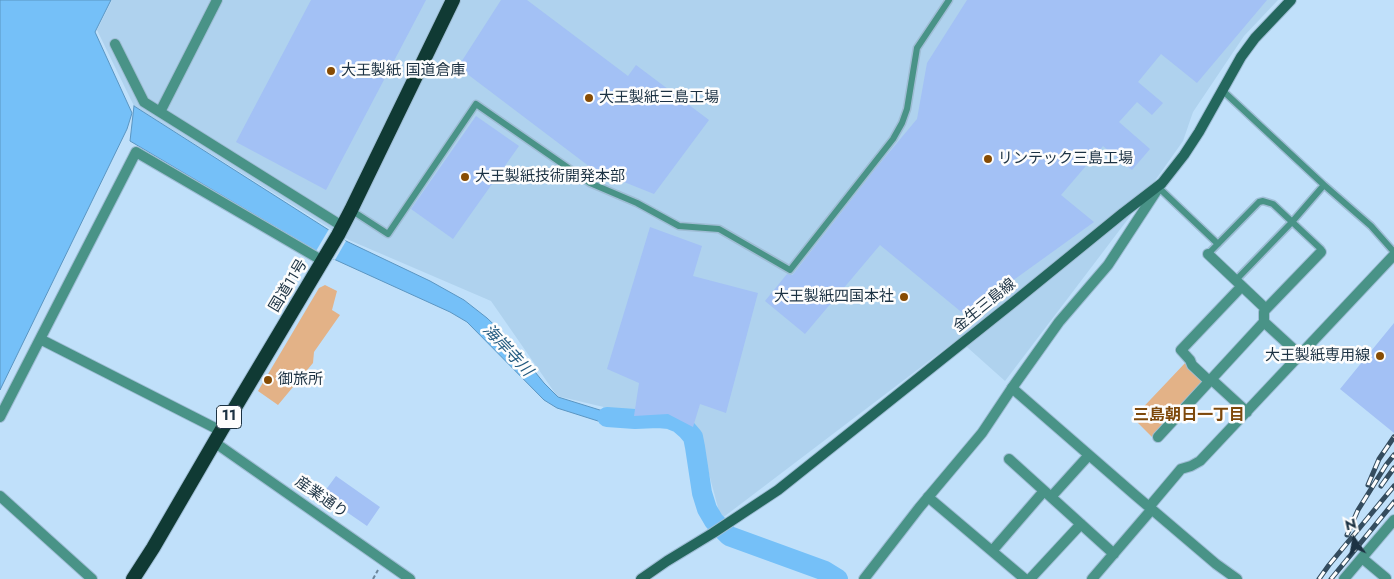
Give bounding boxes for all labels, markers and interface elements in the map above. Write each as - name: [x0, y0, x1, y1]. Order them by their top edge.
- place label: 大王製紙 国道倉庫: [341, 62, 465, 80]
- marker: 大王製紙 国道倉庫: [325, 65, 337, 77]
- place label: 大王製紙三島工場: [599, 89, 719, 107]
- marker: 大王製紙三島工場: [583, 92, 595, 104]
- place label: リンテック三島工場: [998, 150, 1133, 168]
- marker: リンテック三島工場: [982, 153, 994, 165]
- place label: 大王製紙技術開発本部: [475, 168, 625, 186]
- marker: 大王製紙技術開発本部: [459, 171, 471, 183]
- street label: 国道11号: [266, 256, 312, 316]
- street label: 金生三島線: [950, 275, 1020, 337]
- place label: 大王製紙四国本社: [774, 288, 894, 306]
- marker: 大王製紙四国本社: [898, 291, 910, 303]
- water label: 海岸寺川: [478, 321, 536, 381]
- place label: 大王製紙専用線: [1265, 347, 1370, 365]
- marker: 大王製紙専用線: [1374, 350, 1386, 362]
- place label: 御旅所: [278, 371, 323, 389]
- marker: 御旅所: [262, 374, 274, 386]
- road number: 11: [216, 406, 242, 428]
- district label: 三島朝日一丁目: [1133, 406, 1245, 426]
- street label: 産業通り: [291, 473, 351, 523]
- text: N: [1343, 513, 1358, 535]
- north arrow: [1329, 514, 1379, 564]

